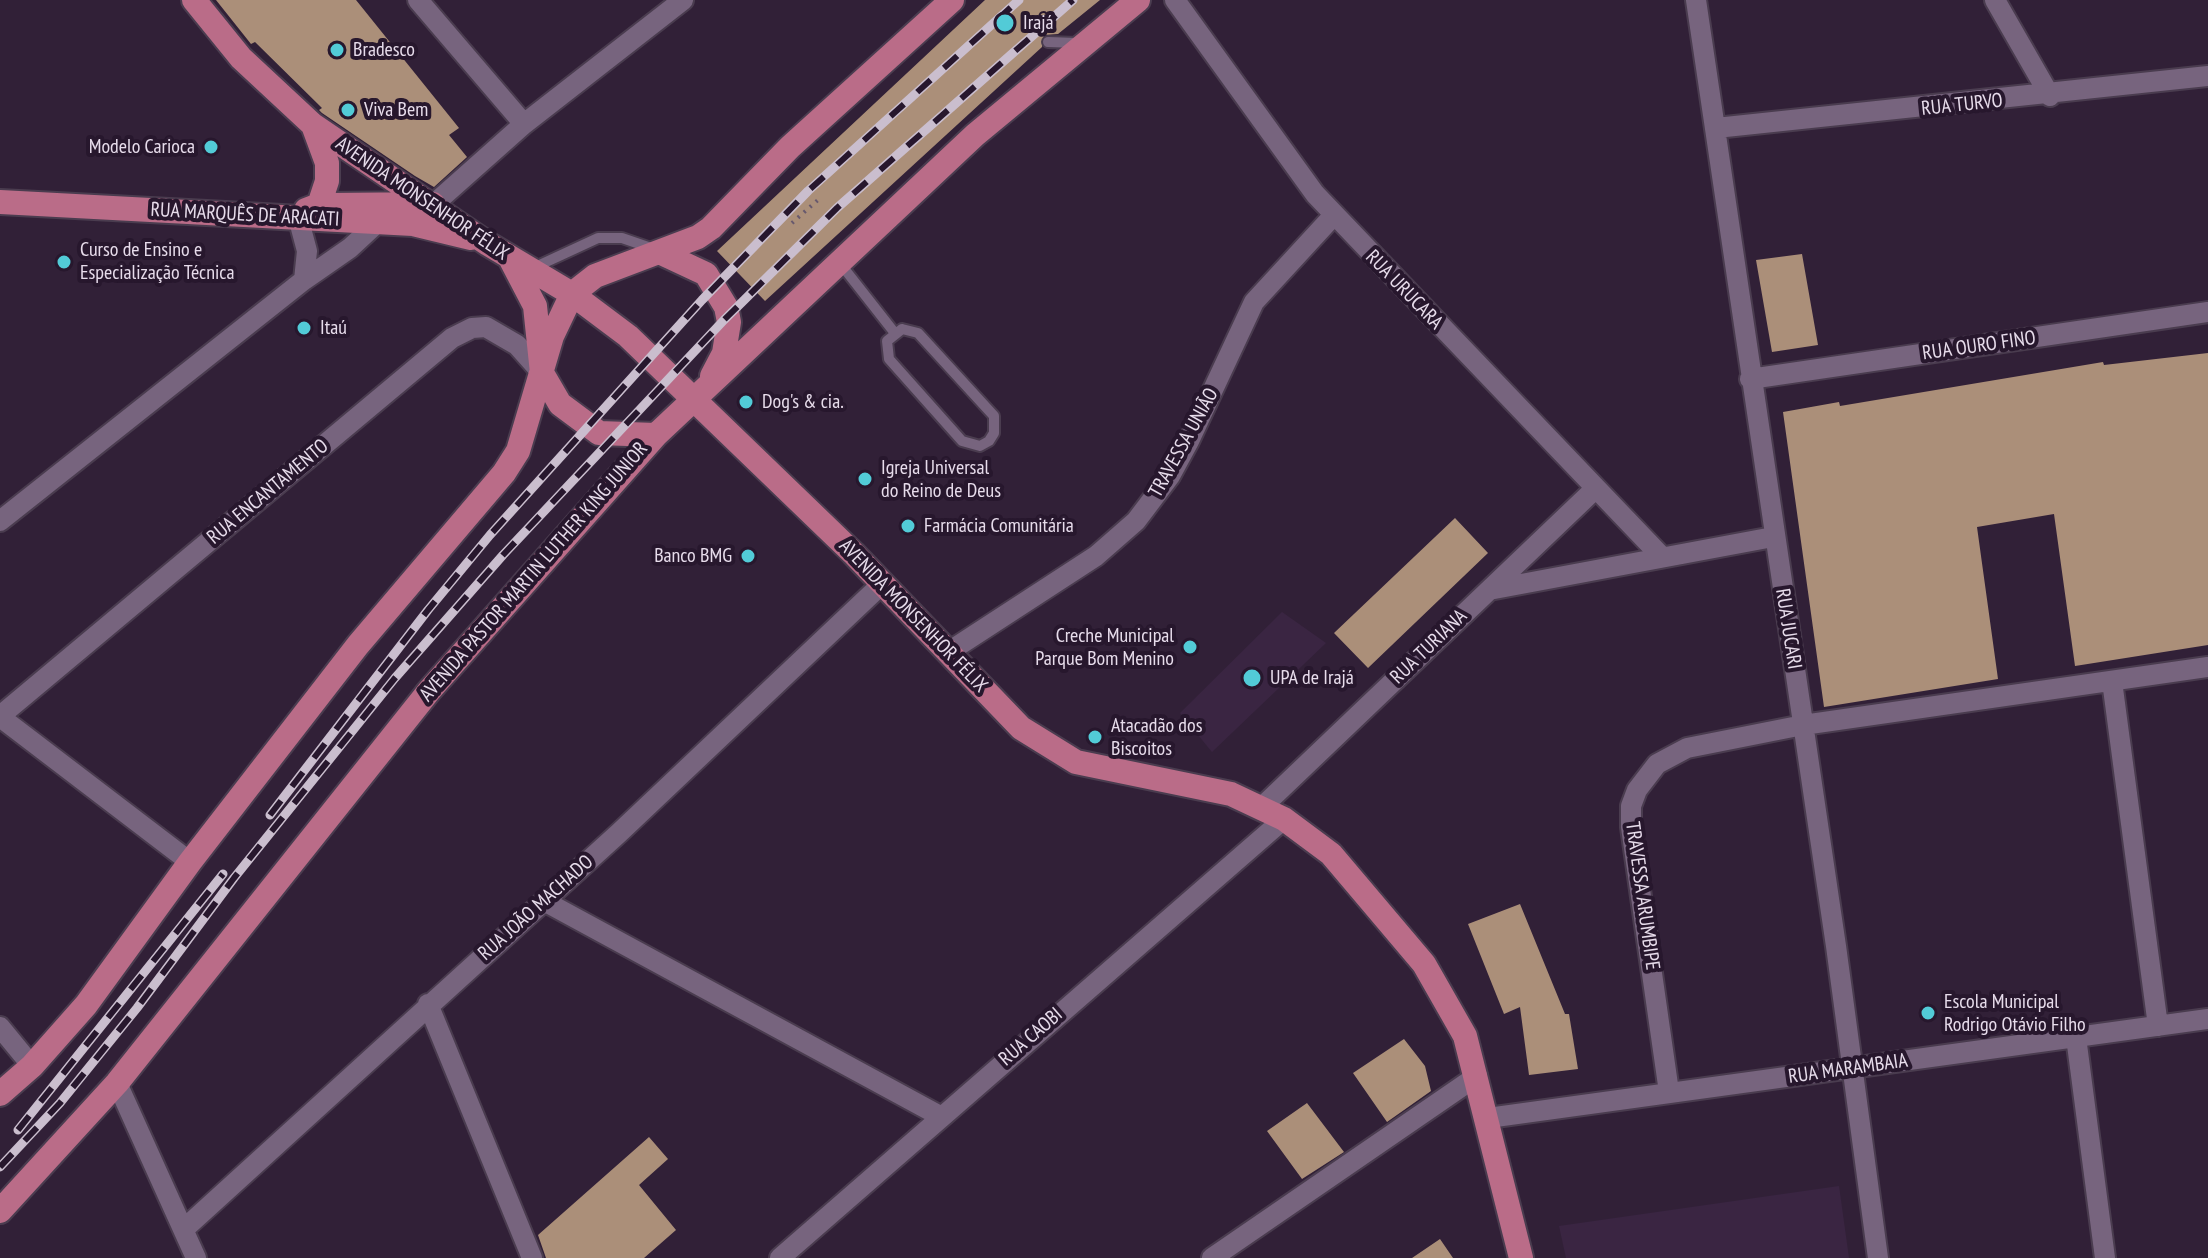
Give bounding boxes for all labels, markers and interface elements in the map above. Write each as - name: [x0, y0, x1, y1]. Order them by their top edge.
- place label: Irajá: [1023, 11, 1053, 35]
- marker: Irajá: [994, 12, 1016, 34]
- place label: Bradesco: [353, 38, 415, 62]
- marker: Bradesco: [328, 41, 346, 59]
- street label: RUA TURVO: [1920, 89, 2004, 121]
- place label: Viva Bem: [364, 98, 428, 122]
- marker: Viva Bem: [339, 101, 357, 119]
- street label: AVENIDA MONSENHOR FÉLIX: [331, 132, 513, 266]
- place label: Modelo Carioca: [89, 135, 195, 159]
- marker: Modelo Carioca: [202, 138, 220, 156]
- street label: RUA MARQUÊS DE ARACATI: [150, 198, 340, 232]
- place label: Curso de Ensino e Especialização Técnica: [80, 238, 234, 285]
- street label: RUA URUCARA: [1360, 245, 1448, 335]
- marker: Curso de Ensino e Especialização Técnica: [55, 253, 73, 271]
- place label: Itaú: [320, 316, 347, 340]
- marker: Itaú: [295, 319, 313, 337]
- street label: RUA OURO FINO: [1921, 326, 2037, 366]
- street label: TRAVESSA UNIÃO: [1144, 384, 1224, 502]
- place label: Dog's & cia.: [762, 390, 844, 414]
- marker: Dog's & cia.: [737, 393, 755, 411]
- street label: RUA ENCANTAMENTO: [203, 434, 333, 550]
- street label: AVENIDA PASTOR MARTIN LUTHER KING JUNIOR: [415, 437, 653, 707]
- place label: Igreja Universal do Reino de Deus: [881, 456, 1001, 503]
- marker: Igreja Universal do Reino de Deus: [856, 470, 874, 488]
- place label: Farmácia Comunitária: [924, 514, 1074, 538]
- marker: Farmácia Comunitária: [899, 517, 917, 535]
- street label: AVENIDA MONSENHOR FÉLIX: [834, 534, 992, 698]
- place label: Banco BMG: [654, 544, 732, 568]
- marker: Banco BMG: [739, 547, 757, 565]
- street label: RUA JUCARI: [1770, 587, 1806, 671]
- street label: RUA TURIANA: [1386, 605, 1472, 689]
- place label: Creche Municipal Parque Bom Menino: [1035, 624, 1174, 671]
- marker: Creche Municipal Parque Bom Menino: [1181, 638, 1199, 656]
- place label: UPA de Irajá: [1270, 666, 1354, 690]
- marker: UPA de Irajá: [1241, 667, 1263, 689]
- place label: Atacadão dos Biscoitos: [1111, 714, 1202, 761]
- marker: Atacadão dos Biscoitos: [1086, 728, 1104, 746]
- street label: TRAVESSA ARUMBIPE: [1620, 820, 1664, 972]
- street label: RUA JOÃO MACHADO: [474, 850, 598, 966]
- place label: Escola Municipal Rodrigo Otávio Filho: [1944, 990, 2086, 1037]
- street label: RUA CAOBI: [994, 1003, 1068, 1071]
- marker: Escola Municipal Rodrigo Otávio Filho: [1919, 1004, 1937, 1022]
- street label: RUA MARAMBAIA: [1787, 1049, 1909, 1089]

